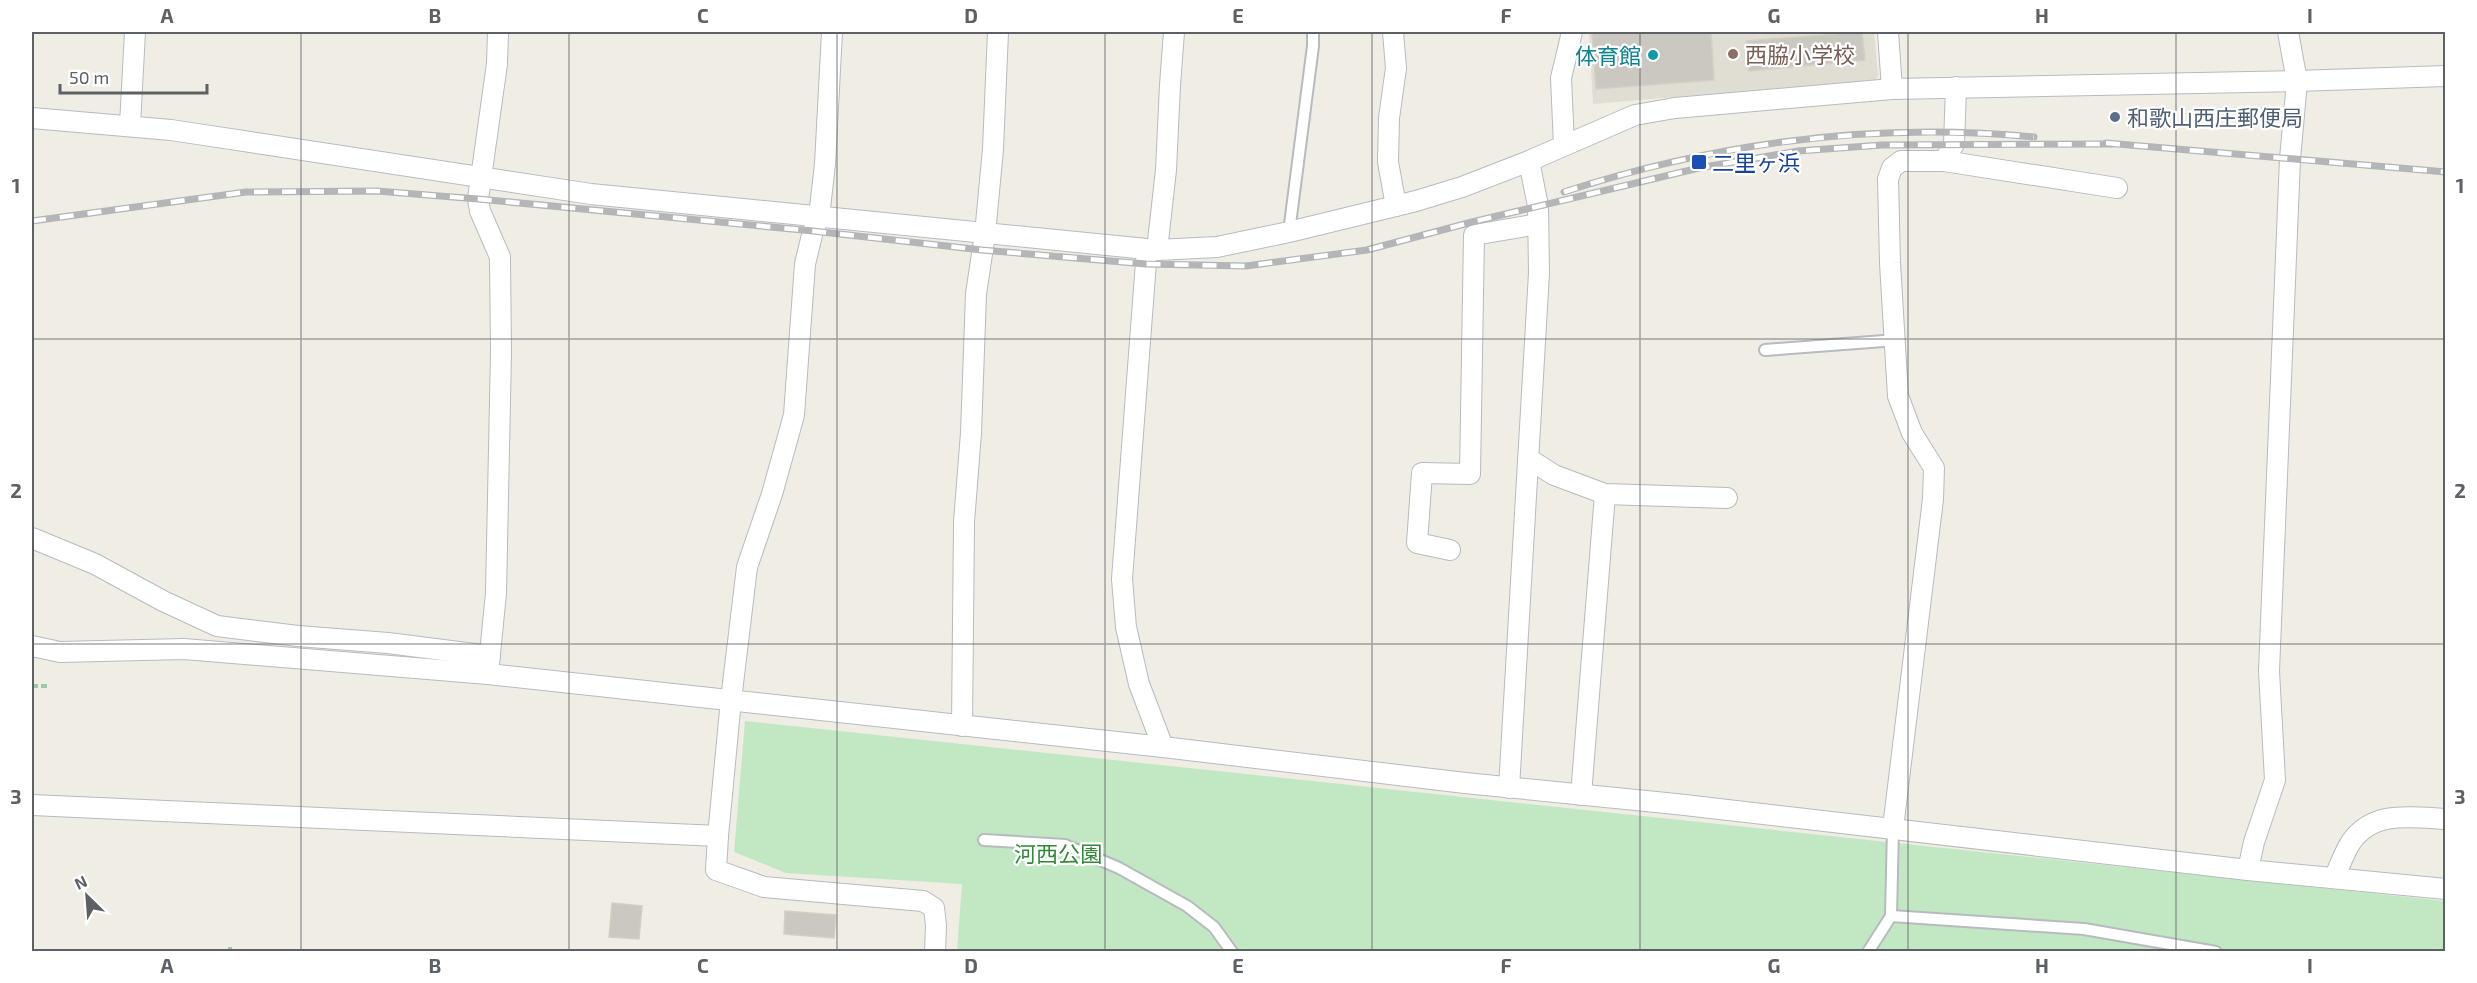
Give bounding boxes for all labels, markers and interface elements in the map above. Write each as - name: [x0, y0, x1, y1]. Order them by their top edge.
- text: A: [160, 3, 174, 27]
- text: B: [429, 3, 441, 27]
- text: C: [697, 3, 709, 27]
- text: D: [964, 3, 978, 27]
- text: E: [1232, 3, 1244, 27]
- text: F: [1500, 3, 1512, 27]
- text: G: [1768, 3, 1780, 27]
- text: H: [2035, 3, 2049, 27]
- text: I: [2307, 3, 2313, 27]
- place label: 西脇小学校: [1745, 41, 1855, 67]
- place label: 体育館: [1575, 42, 1641, 68]
- marker: 西脇小学校: [1726, 47, 1740, 61]
- marker: 体育館: [1646, 48, 1660, 62]
- scale bar: [60, 57, 207, 95]
- text: 50 m: [69, 66, 109, 88]
- place label: 和歌山西庄郵便局: [2127, 104, 2303, 130]
- marker: 和歌山西庄郵便局: [2108, 110, 2122, 124]
- place label: 二里ヶ浜: [1712, 149, 1800, 175]
- marker: 二里ヶ浜: [1690, 153, 1708, 171]
- text: 1: [12, 173, 20, 197]
- text: 1: [2456, 173, 2464, 197]
- text: 2: [10, 478, 22, 502]
- text: 2: [2454, 478, 2466, 502]
- text: 3: [10, 784, 22, 808]
- text: 3: [2454, 784, 2466, 808]
- park label: 河西公園: [1014, 840, 1102, 866]
- north arrow: [57, 866, 117, 926]
- text: N: [71, 871, 90, 893]
- text: A: [160, 953, 174, 977]
- text: B: [429, 953, 441, 977]
- text: C: [697, 953, 709, 977]
- text: D: [964, 953, 978, 977]
- text: E: [1232, 953, 1244, 977]
- text: F: [1500, 953, 1512, 977]
- text: G: [1768, 953, 1780, 977]
- text: H: [2035, 953, 2049, 977]
- text: I: [2307, 953, 2313, 977]

